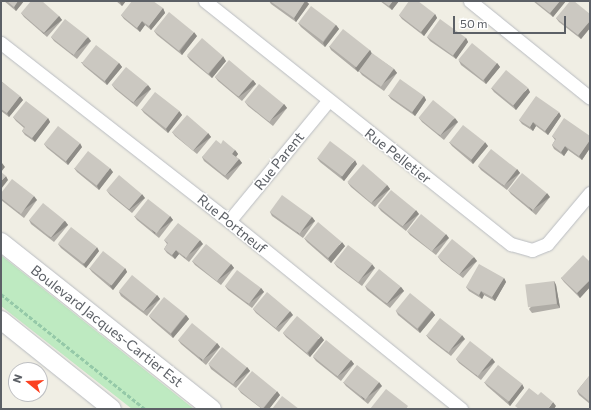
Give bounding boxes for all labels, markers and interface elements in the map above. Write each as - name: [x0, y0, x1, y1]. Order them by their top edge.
- scale bar: [455, 8, 568, 34]
- text: 50 m: [460, 16, 488, 30]
- street label: Rue Pelletier: [361, 125, 435, 187]
- street label: Rue Parent: [251, 129, 307, 193]
- street label: Rue Portneuf: [194, 191, 270, 257]
- street label: Boulevard Jacques-Cartier Est: [28, 261, 186, 391]
- north arrow: [8, 362, 48, 402]
- text: N: [10, 373, 25, 384]

